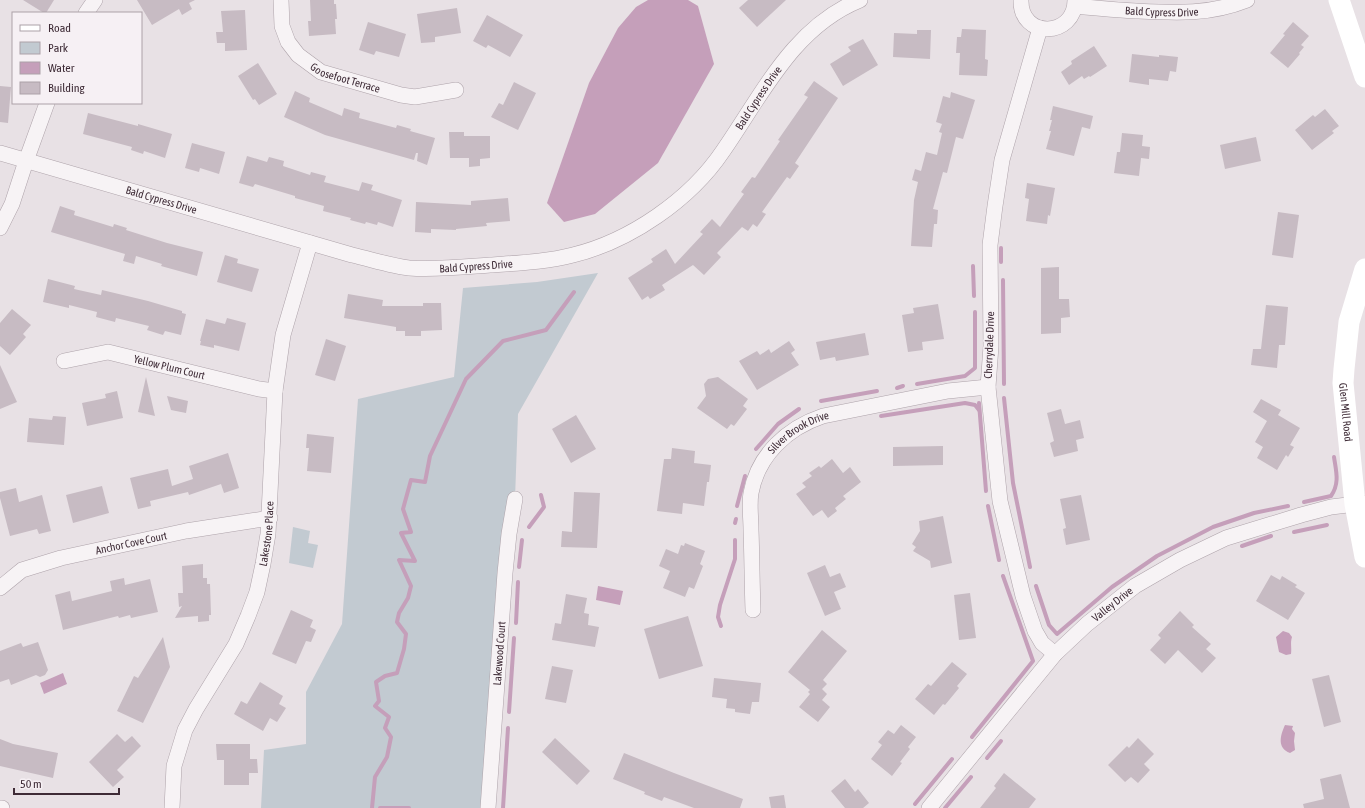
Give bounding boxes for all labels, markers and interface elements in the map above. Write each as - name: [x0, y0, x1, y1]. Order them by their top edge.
- street label: Bald Cypress Drive: [1125, 4, 1199, 18]
- legend: [12, 12, 142, 104]
- text: Road: [48, 21, 71, 35]
- text: Park: [48, 41, 69, 55]
- street label: Goosefoot Terrace: [308, 60, 382, 95]
- text: Water: [48, 61, 75, 75]
- street label: Bald Cypress Drive: [733, 64, 784, 132]
- text: Building: [48, 81, 86, 95]
- street label: Bald Cypress Drive: [124, 184, 198, 216]
- street label: Bald Cypress Drive: [439, 257, 513, 274]
- street label: Cherrydale Drive: [982, 311, 996, 379]
- street label: Yellow Plum Court: [132, 353, 206, 382]
- street label: Glen Mill Road: [1337, 382, 1355, 442]
- street label: Silver Brook Drive: [765, 409, 830, 456]
- street label: Lakestone Place: [257, 501, 276, 567]
- street label: Anchor Cove Court: [94, 529, 168, 556]
- street label: Valley Drive: [1090, 584, 1135, 624]
- street label: Lakewood Court: [491, 621, 507, 686]
- scale bar: [14, 770, 119, 796]
- text: 50 m: [20, 777, 42, 791]

